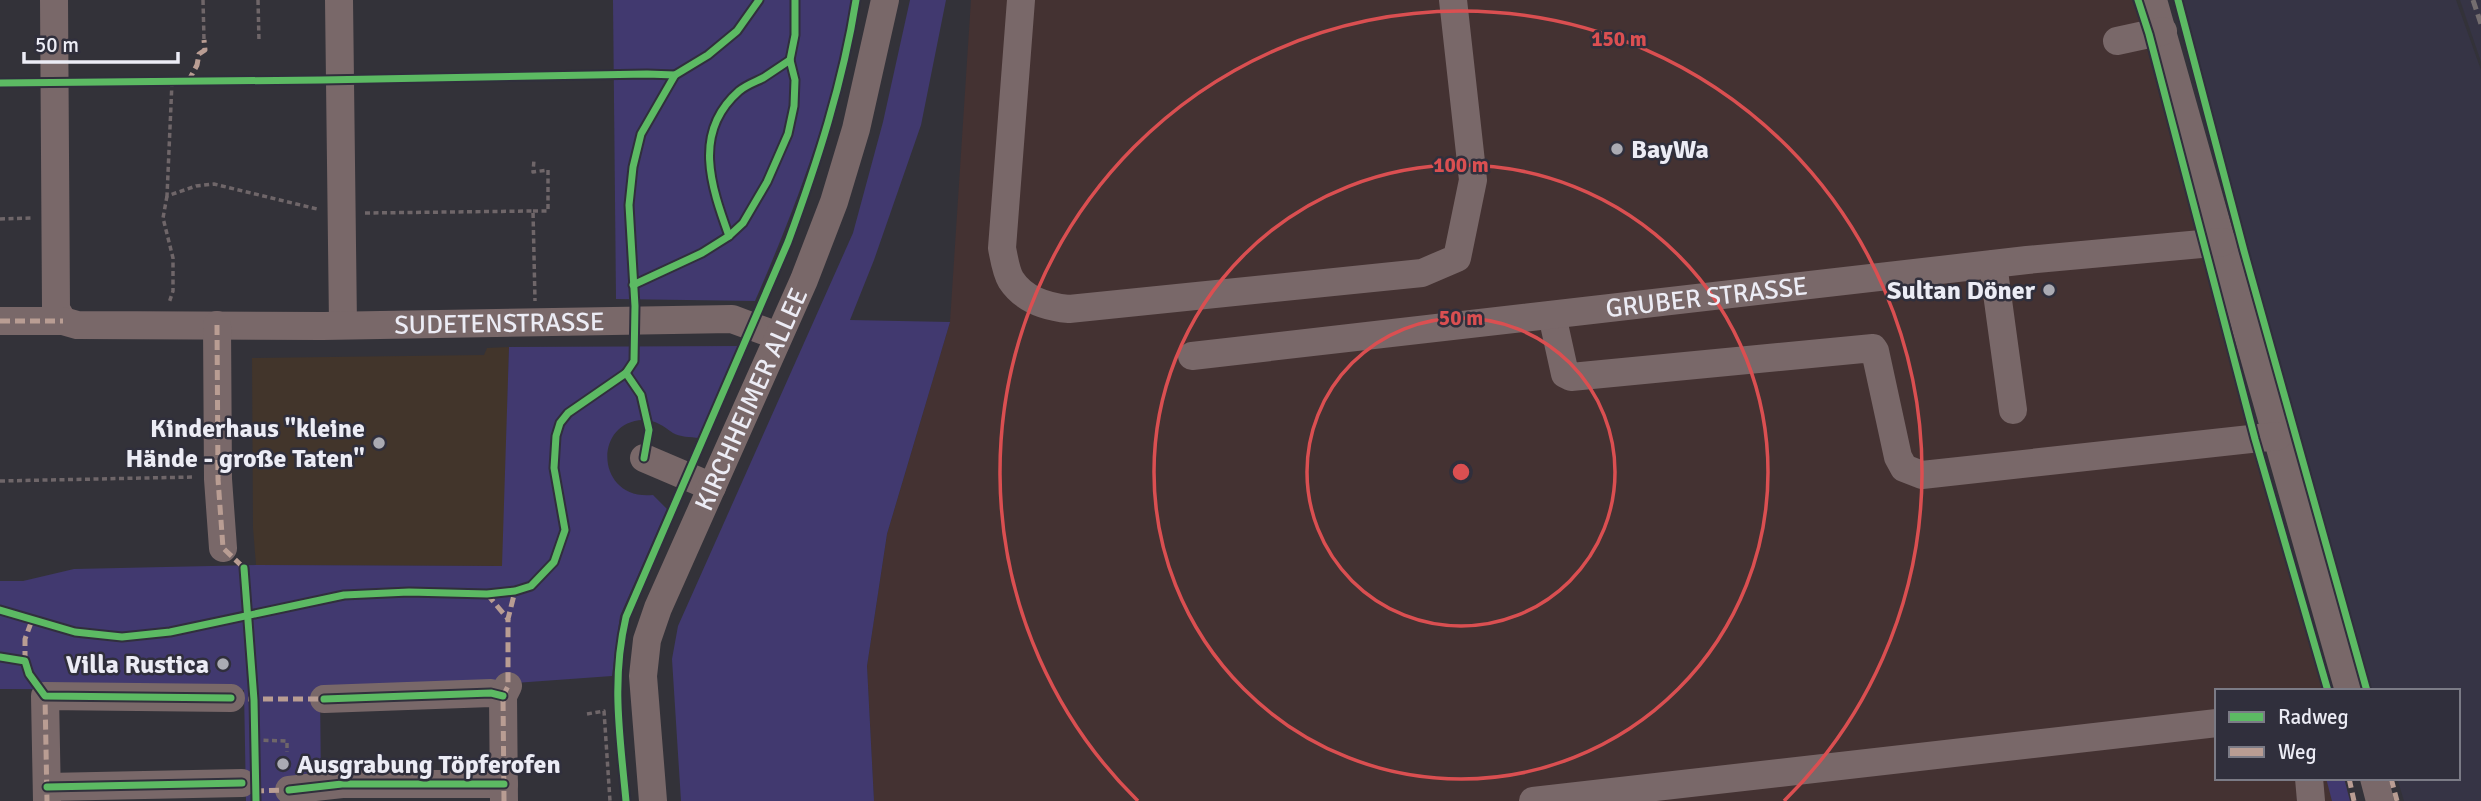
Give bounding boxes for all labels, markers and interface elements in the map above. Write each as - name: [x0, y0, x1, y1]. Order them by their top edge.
- scale bar: [24, 21, 178, 65]
- text: 150 m: [1591, 26, 1647, 52]
- text: 50 m: [35, 32, 79, 58]
- place label: BayWa: [1631, 134, 1709, 166]
- marker: BayWa: [1609, 141, 1625, 157]
- text: 100 m: [1433, 152, 1489, 178]
- street label: GRUBER STRASSE: [1604, 270, 1809, 325]
- place label: Sultan Döner: [1887, 275, 2036, 307]
- marker: Sultan Döner: [2041, 282, 2057, 298]
- street label: KIRCHHEIMER ALLEE: [688, 283, 815, 516]
- text: 50 m: [1439, 305, 1483, 331]
- street label: SUDETENSTRASSE: [394, 306, 605, 342]
- place label: Kinderhaus "kleine Hände - große Taten": [125, 413, 365, 475]
- marker: Kinderhaus "kleine Hände - große Taten": [371, 435, 387, 451]
- centre of rings: [1449, 460, 1473, 484]
- place label: Villa Rustica: [66, 649, 209, 681]
- marker: Villa Rustica: [215, 656, 231, 672]
- legend: [2215, 689, 2460, 780]
- text: Radweg: [2278, 704, 2349, 730]
- text: Weg: [2278, 739, 2317, 765]
- place label: Ausgrabung Töpferofen: [297, 749, 561, 781]
- marker: Ausgrabung Töpferofen: [275, 756, 291, 772]

